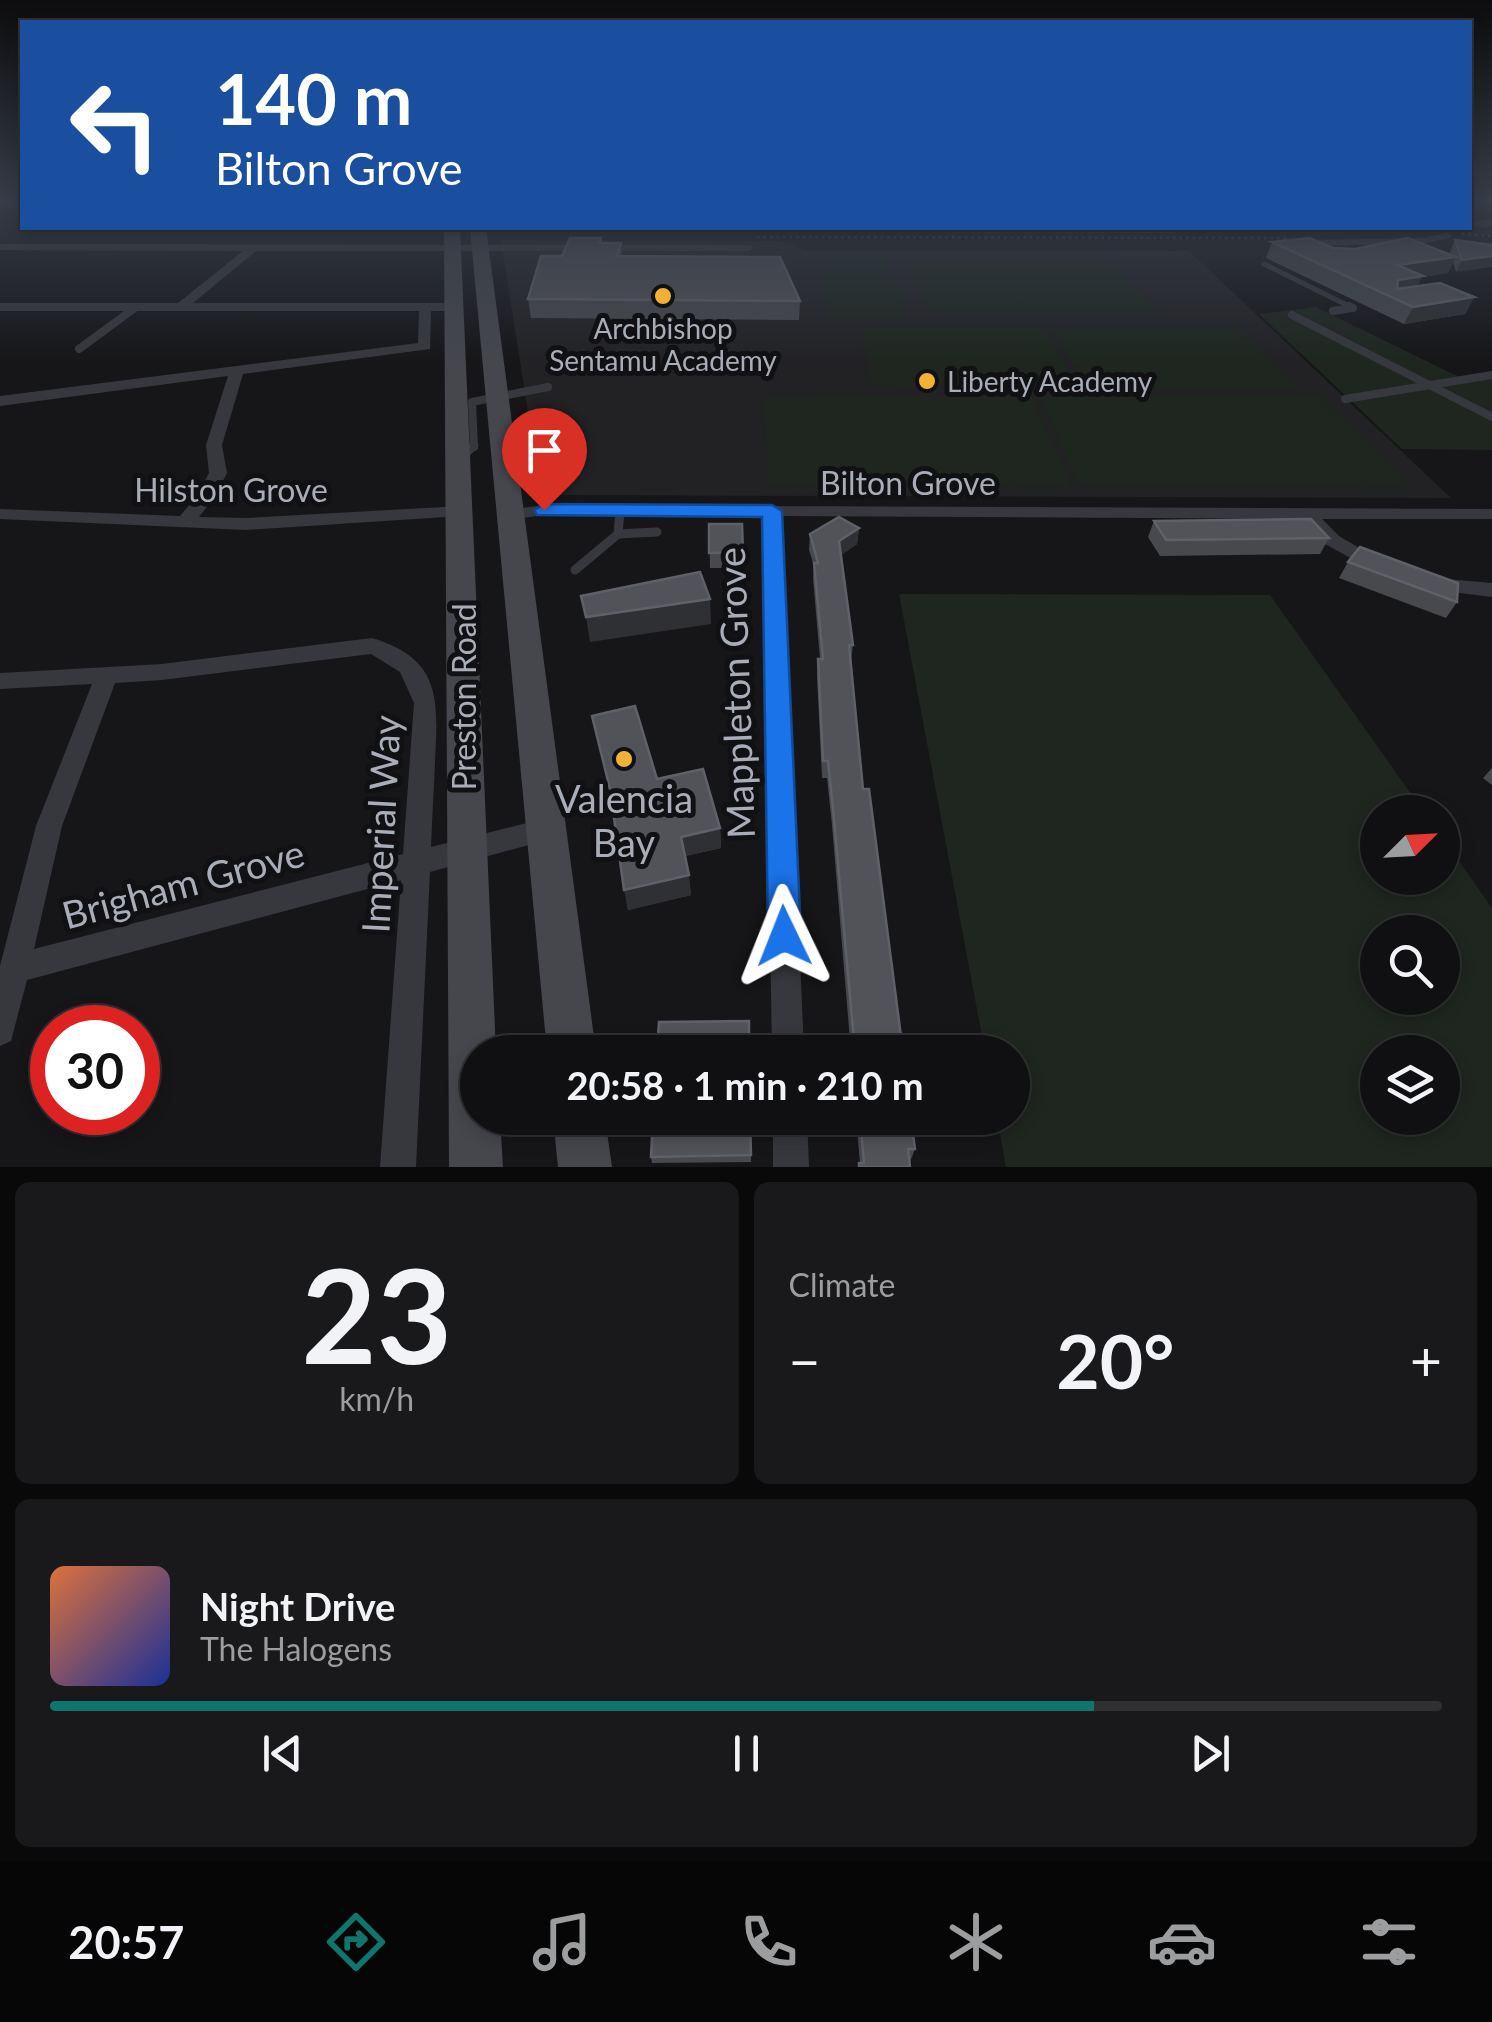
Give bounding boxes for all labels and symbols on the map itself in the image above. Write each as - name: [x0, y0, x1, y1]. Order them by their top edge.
- marker: Archbishop Sentamu Academy: [652, 285, 674, 307]
- place label: Archbishop Sentamu Academy: [549, 311, 777, 377]
- place label: Liberty Academy: [947, 364, 1153, 398]
- marker: Liberty Academy: [916, 370, 938, 392]
- pin: [502, 408, 587, 511]
- street label: Bilton Grove: [820, 463, 996, 502]
- street label: Hilston Grove: [134, 470, 328, 509]
- street label: Mappleton Grove: [707, 546, 763, 840]
- street label: Preston Road: [444, 603, 483, 791]
- street label: Imperial Way: [351, 713, 409, 934]
- marker: Valencia Bay: [613, 748, 635, 770]
- place label: Valencia Bay: [555, 775, 693, 865]
- north arrow: [1360, 795, 1460, 895]
- street label: Brigham Grove: [57, 829, 309, 937]
- position arrow: [732, 884, 836, 988]
- speed limit sign: 30: [30, 1005, 160, 1135]

